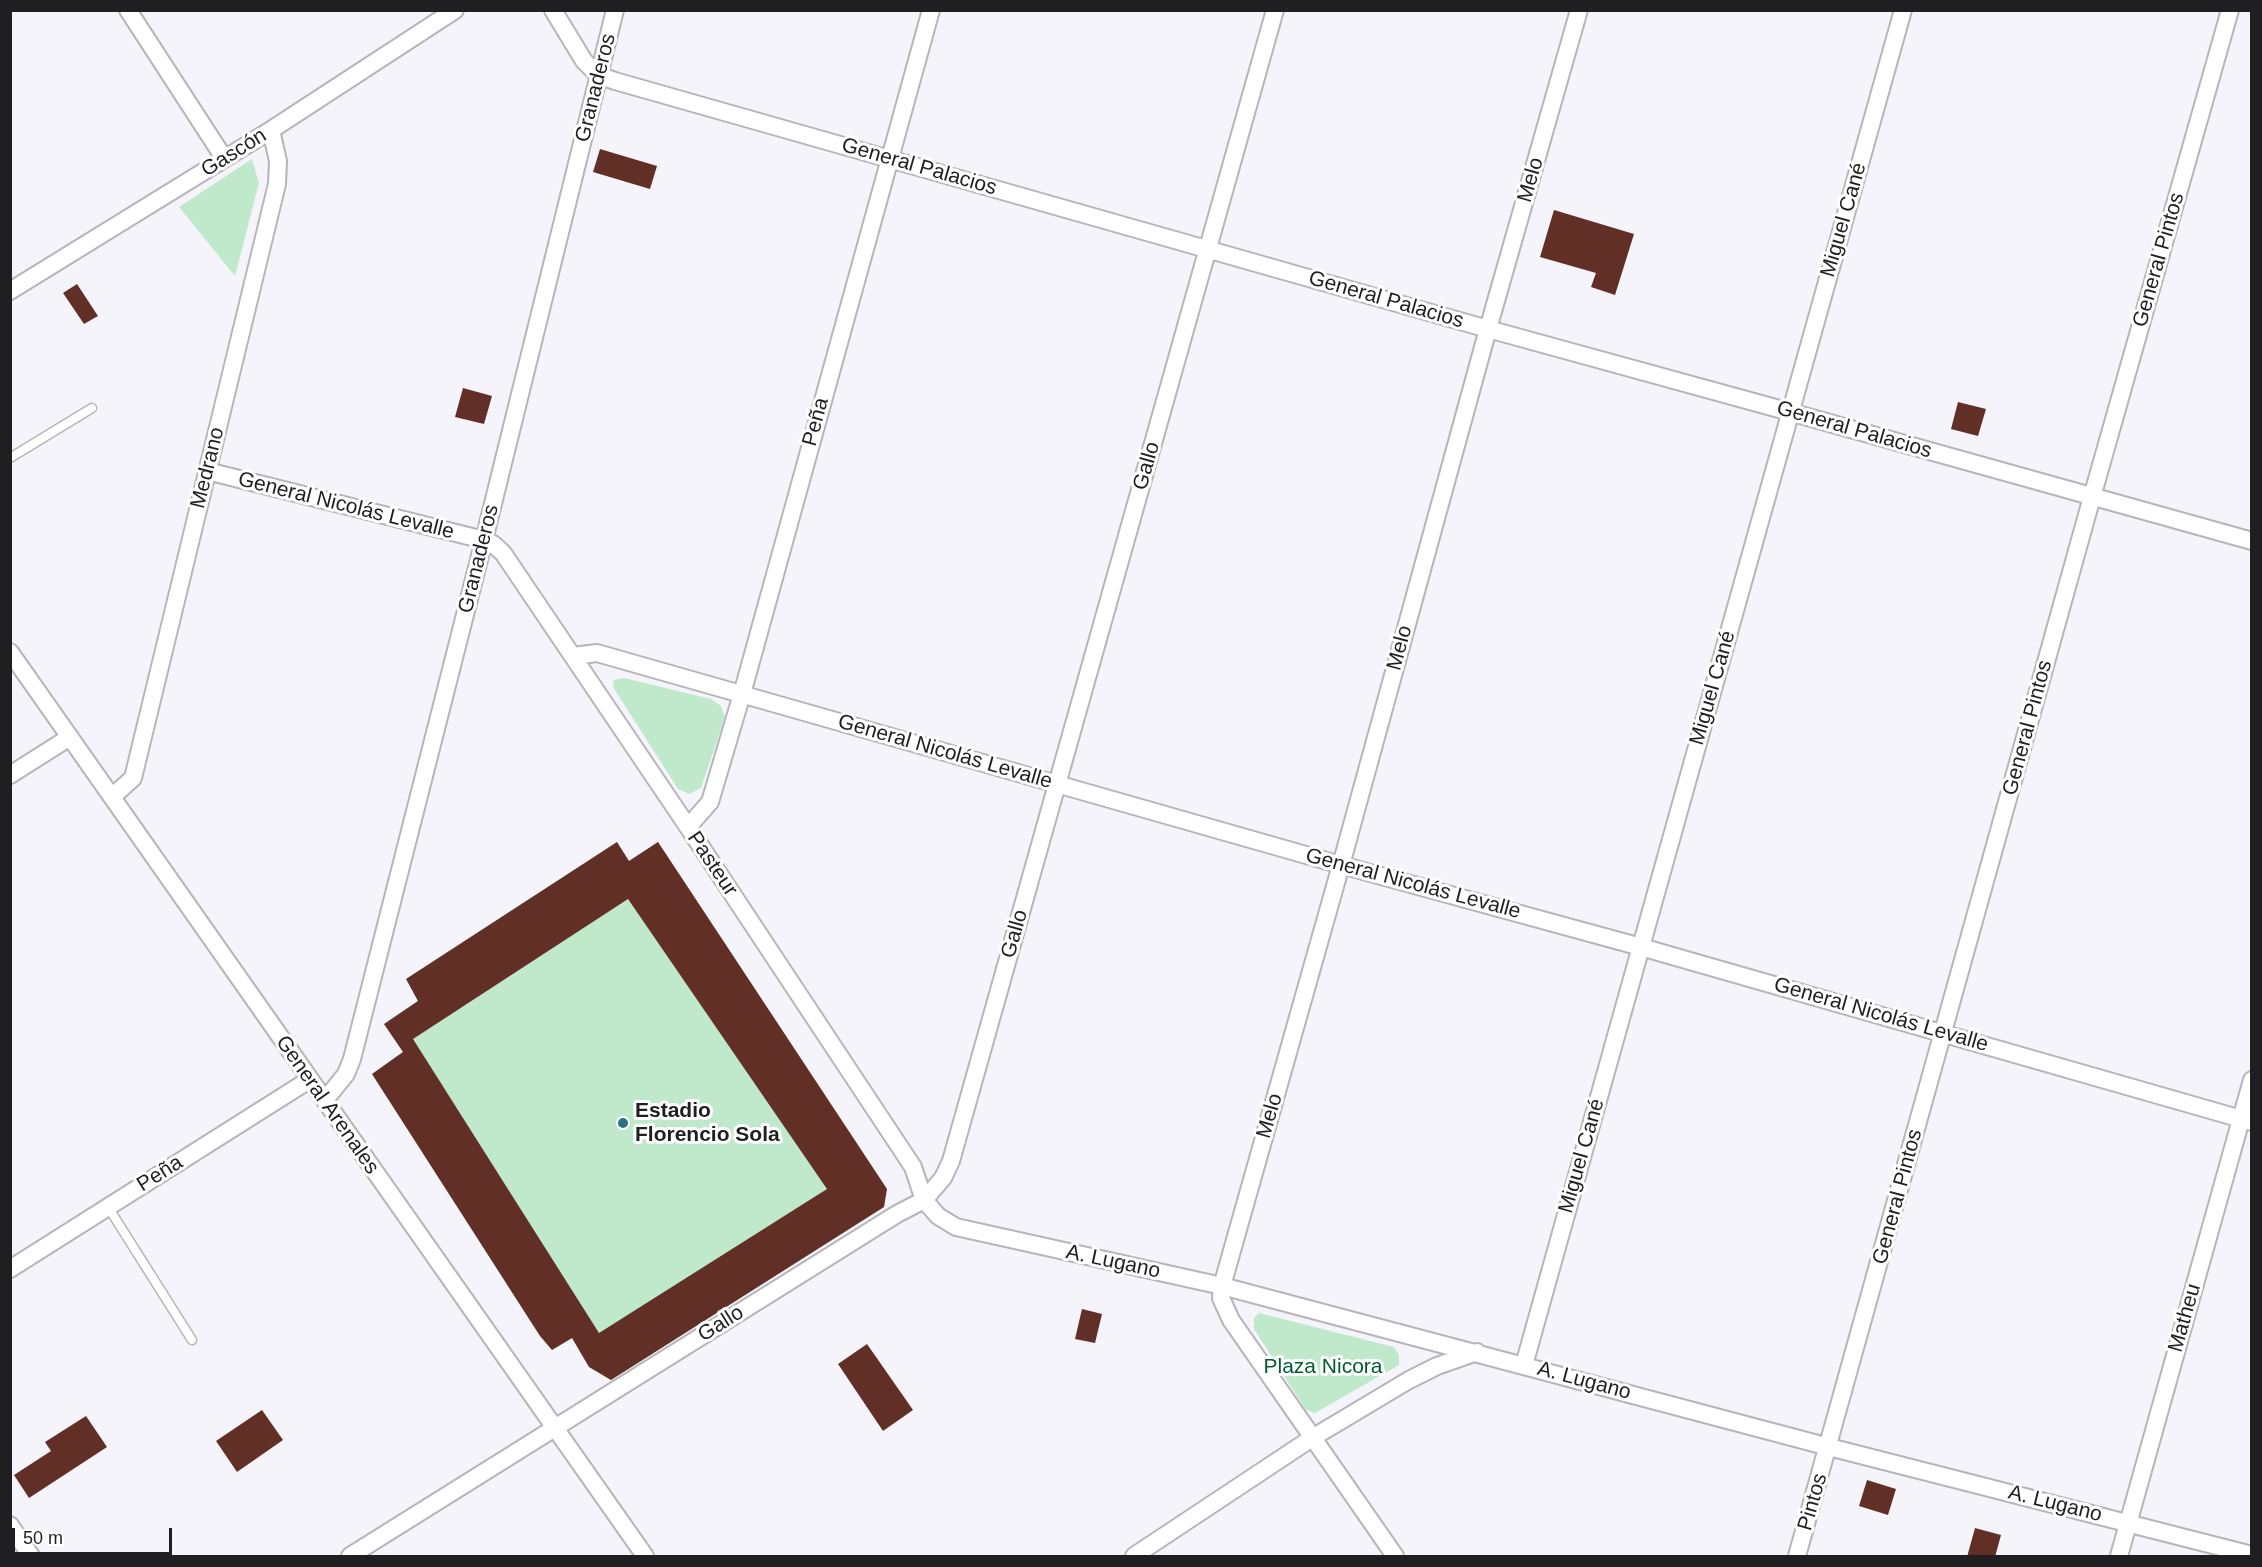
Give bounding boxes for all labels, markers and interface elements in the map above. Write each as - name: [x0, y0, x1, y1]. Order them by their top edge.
- street label: Granaderos: [570, 31, 622, 145]
- street label: Gascón: [197, 123, 271, 183]
- street label: General Palacios: [839, 133, 999, 201]
- street label: Melo: [1513, 155, 1549, 205]
- street label: Miguel Cané: [1816, 160, 1872, 280]
- street label: General Pintos: [2128, 190, 2190, 330]
- street label: General Palacios: [1306, 266, 1466, 334]
- street label: Peña: [797, 395, 835, 449]
- street label: General Palacios: [1774, 396, 1934, 464]
- street label: Medrano: [186, 425, 230, 511]
- street label: Gallo: [1128, 439, 1166, 493]
- street label: General Nicolás Levalle: [235, 467, 457, 545]
- street label: Granaderos: [453, 502, 505, 616]
- street label: Melo: [1382, 623, 1418, 673]
- street label: Miguel Cané: [1685, 628, 1741, 748]
- street label: General Pintos: [1998, 658, 2058, 798]
- street label: General Nicolás Levalle: [835, 709, 1055, 795]
- street label: Pasteur: [681, 827, 743, 901]
- street label: General Nicolás Levalle: [1303, 843, 1523, 925]
- street label: Gallo: [996, 907, 1034, 961]
- street label: General Nicolás Levalle: [1771, 972, 1991, 1058]
- street label: General Arenales: [270, 1031, 384, 1179]
- street label: Melo: [1252, 1091, 1288, 1141]
- street label: Miguel Cané: [1554, 1096, 1610, 1216]
- place label: Estadio Florencio Sola: [635, 1098, 780, 1148]
- marker: Estadio Florencio Sola: [616, 1116, 630, 1130]
- street label: General Pintos: [1868, 1127, 1928, 1267]
- street label: Peña: [133, 1150, 187, 1198]
- street label: A. Lugano: [1064, 1240, 1162, 1284]
- street label: Matheu: [2163, 1281, 2207, 1355]
- street label: Gallo: [694, 1300, 748, 1348]
- park label: Plaza Nicora: [1263, 1354, 1383, 1380]
- street label: A. Lugano: [1534, 1356, 1634, 1406]
- street label: Pintos: [1793, 1470, 1833, 1534]
- street label: A. Lugano: [2005, 1480, 2105, 1528]
- scale bar: [15, 1516, 176, 1554]
- text: 50 m: [23, 1528, 63, 1548]

